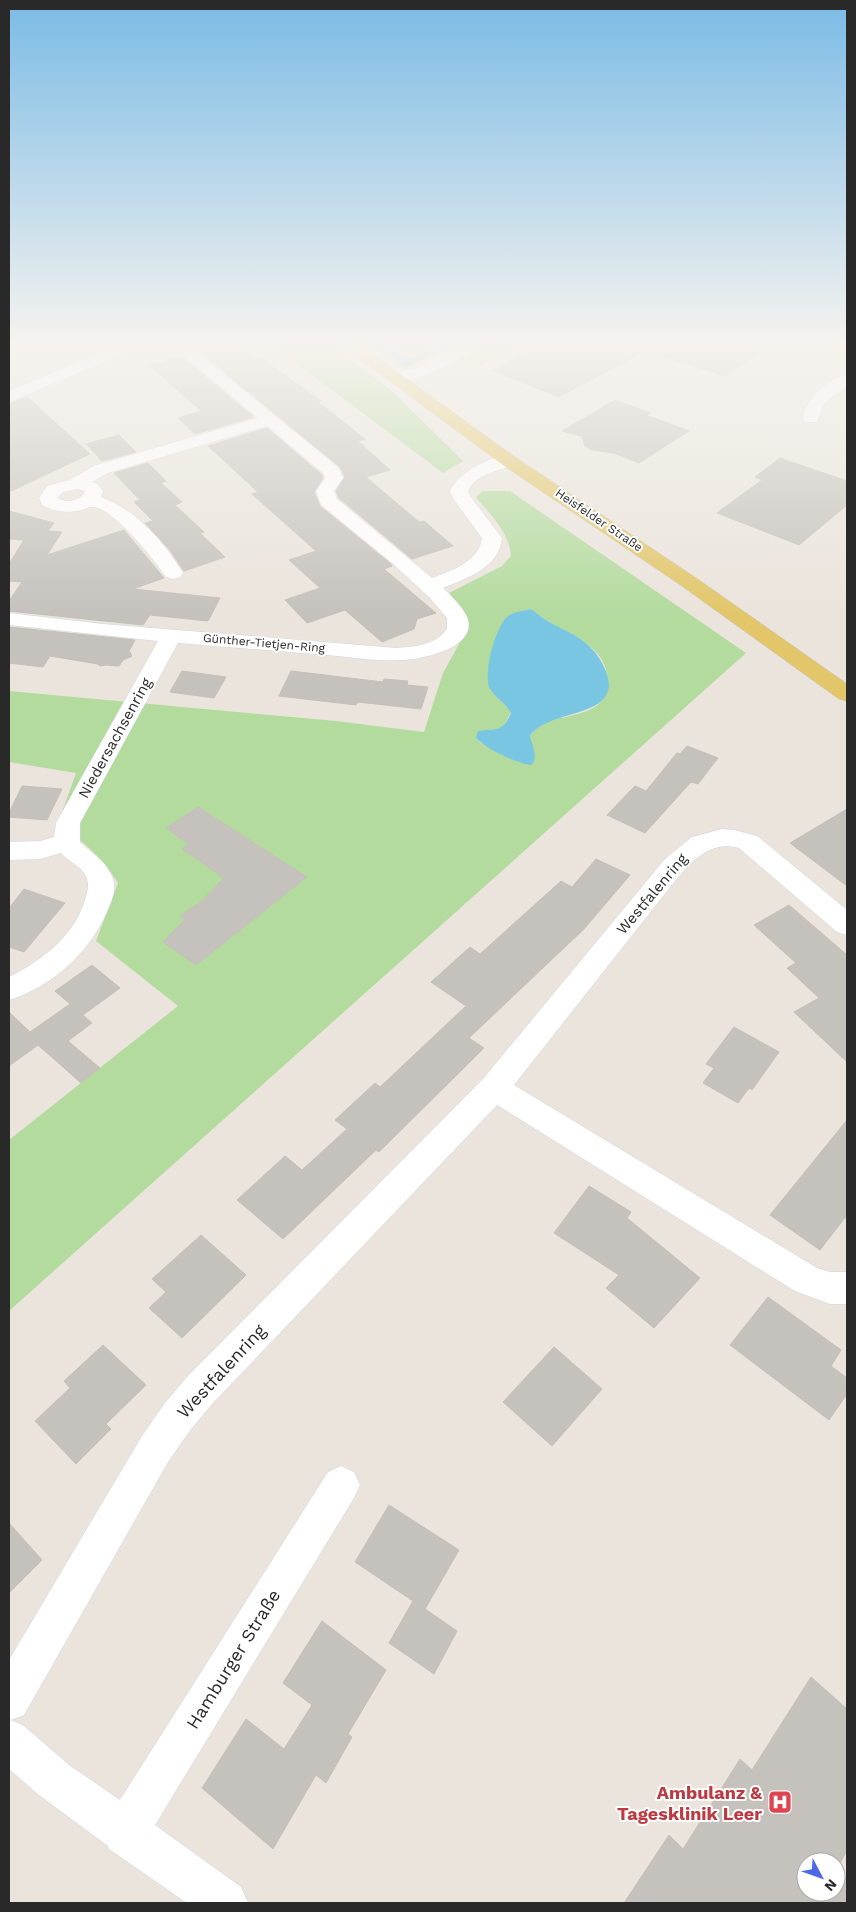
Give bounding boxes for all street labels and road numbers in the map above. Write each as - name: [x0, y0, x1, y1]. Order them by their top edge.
- street label: Heisfelder Straße: [553, 486, 645, 554]
- street label: Günther-Tietjen-Ring: [202, 631, 326, 655]
- street label: Niedersachsenring: [74, 675, 156, 801]
- street label: Westfalenring: [613, 850, 691, 938]
- street label: Westfalenring: [172, 1320, 270, 1422]
- street label: Hamburger Straße: [182, 1585, 284, 1733]

